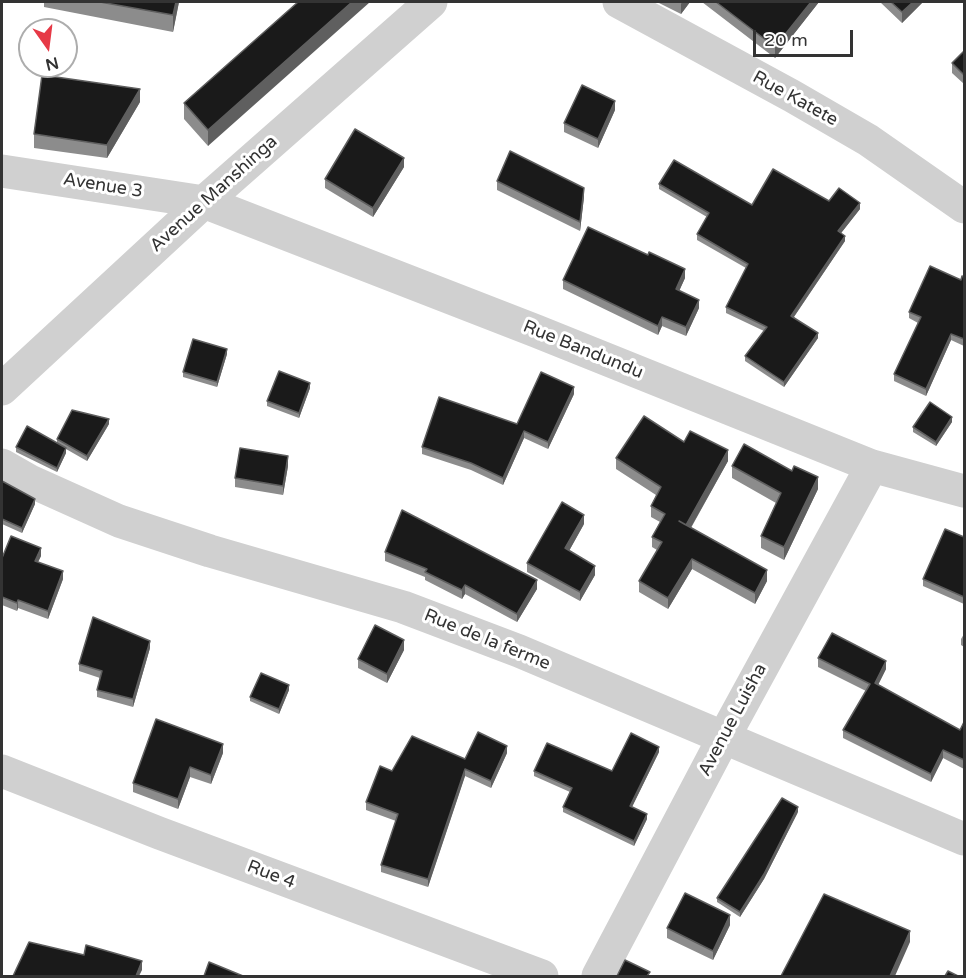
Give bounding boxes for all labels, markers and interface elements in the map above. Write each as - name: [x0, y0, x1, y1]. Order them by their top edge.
- north arrow: [18, 18, 78, 78]
- scale bar: [756, 18, 856, 56]
- text: 20 m: [764, 29, 808, 51]
- text: N: [43, 52, 61, 75]
- street label: Rue Katete: [748, 67, 842, 131]
- street label: Avenue Manshinga: [146, 131, 282, 257]
- street label: Avenue 3: [62, 169, 144, 203]
- street label: Rue Bandundu: [520, 316, 646, 384]
- street label: Rue de la ferme: [421, 605, 553, 675]
- street label: Avenue Luisha: [694, 660, 772, 780]
- street label: Rue 4: [244, 856, 298, 894]

